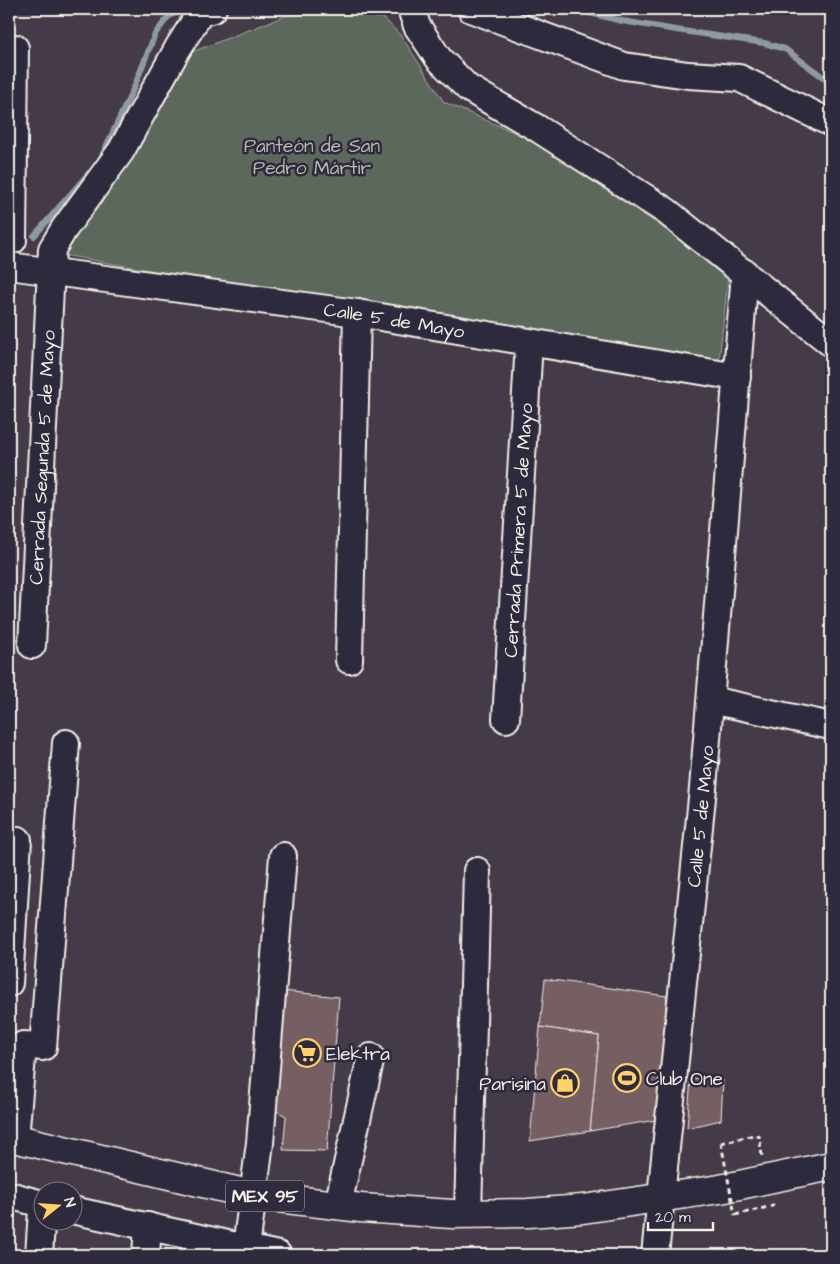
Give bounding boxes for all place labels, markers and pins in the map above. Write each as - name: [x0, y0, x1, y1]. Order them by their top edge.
- supermarket icon: Elektra: [292, 1038, 322, 1068]
- place label: Elektra: [326, 1041, 390, 1068]
- sports icon: Club One: [612, 1063, 642, 1093]
- place label: Club One: [646, 1066, 723, 1093]
- shop icon: Parisina: [550, 1068, 580, 1098]
- place label: Parisina: [479, 1071, 546, 1098]

